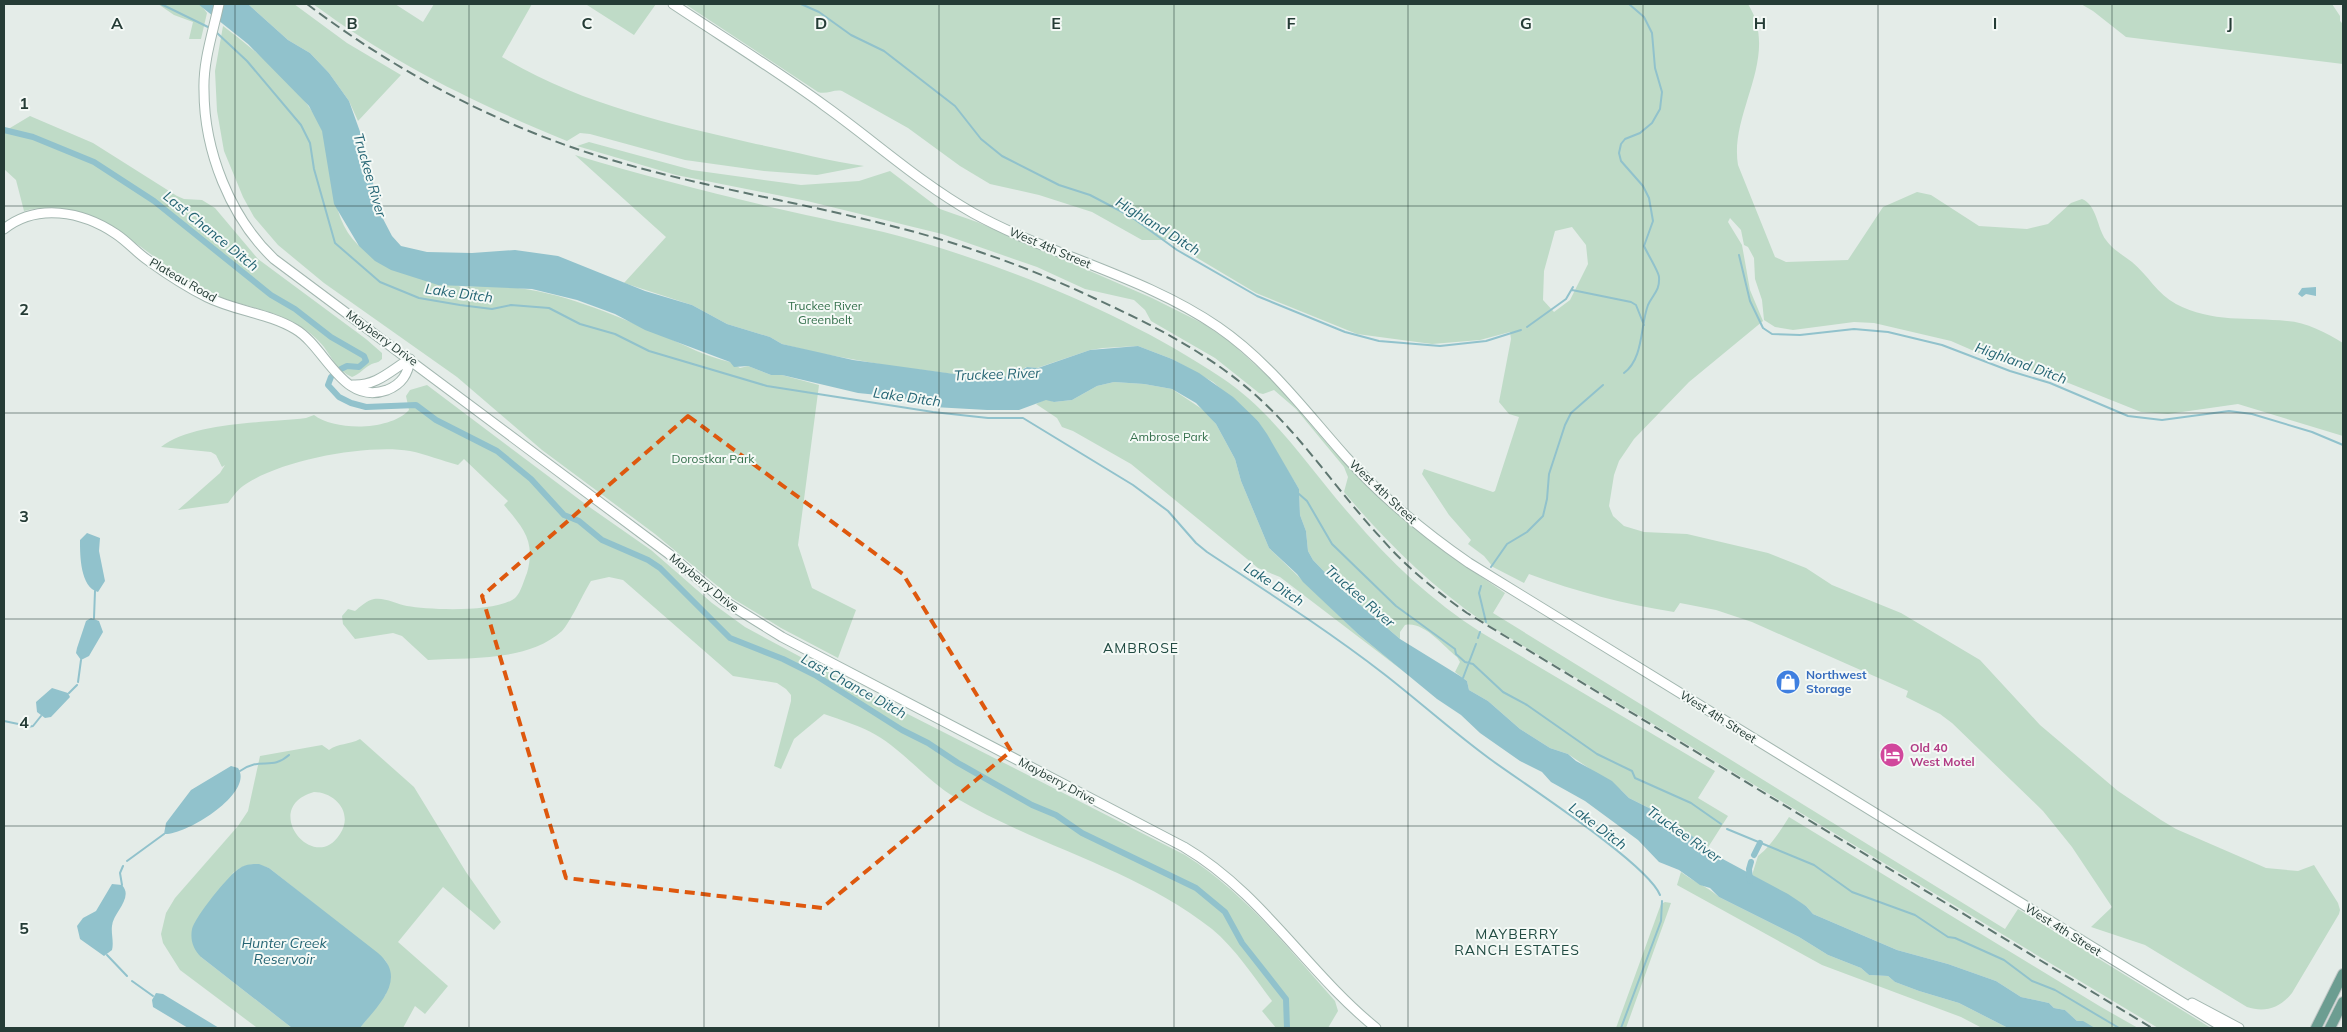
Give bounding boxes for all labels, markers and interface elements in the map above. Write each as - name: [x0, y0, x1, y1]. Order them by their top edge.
- text: A: [111, 13, 123, 33]
- text: B: [346, 13, 358, 33]
- text: C: [582, 13, 593, 33]
- text: D: [815, 13, 827, 33]
- text: E: [1051, 13, 1061, 33]
- text: F: [1286, 13, 1296, 33]
- text: G: [1520, 13, 1532, 33]
- text: H: [1754, 13, 1766, 33]
- text: I: [1993, 13, 1997, 33]
- text: J: [2227, 13, 2233, 33]
- text: 1: [19, 93, 29, 113]
- water label: Truckee River: [349, 131, 391, 220]
- water label: Last Chance Ditch: [160, 187, 262, 275]
- water label: Highland Ditch: [1112, 193, 1204, 259]
- street label: West 4th Street: [1007, 224, 1093, 271]
- street label: Plateau Road: [147, 254, 220, 305]
- water label: Lake Ditch: [424, 279, 494, 307]
- park label: Truckee River Greenbelt: [788, 298, 863, 327]
- text: 2: [19, 299, 29, 319]
- street label: Mayberry Drive: [343, 307, 421, 369]
- water label: Highland Ditch: [1973, 338, 2069, 388]
- water label: Truckee River: [953, 363, 1041, 385]
- water label: Lake Ditch: [872, 383, 942, 411]
- park label: Ambrose Park: [1130, 429, 1209, 444]
- park label: Dorostkar Park: [671, 451, 755, 466]
- street label: West 4th Street: [1346, 456, 1420, 527]
- text: 3: [19, 506, 29, 526]
- street label: Mayberry Drive: [667, 550, 742, 615]
- water label: Lake Ditch: [1241, 558, 1307, 610]
- water label: Truckee River: [1321, 561, 1399, 632]
- district label: AMBROSE: [1103, 639, 1179, 657]
- water label: Last Chance Ditch: [798, 650, 910, 722]
- place label: Northwest Storage: [1806, 667, 1867, 696]
- shop icon: Northwest Storage: [1775, 669, 1801, 695]
- street label: West 4th Street: [1677, 687, 1759, 746]
- text: 4: [19, 712, 29, 732]
- place label: Old 40 West Motel: [1910, 740, 1975, 769]
- hotel icon: Old 40 West Motel: [1879, 742, 1905, 768]
- street label: Mayberry Drive: [1016, 754, 1098, 807]
- water label: Lake Ditch: [1565, 798, 1631, 854]
- water label: Truckee River: [1643, 802, 1725, 867]
- street label: West 4th Street: [2022, 900, 2104, 959]
- text: 5: [19, 918, 29, 938]
- district label: MAYBERRY RANCH ESTATES: [1454, 925, 1580, 959]
- water label: Hunter Creek Reservoir: [241, 934, 327, 968]

